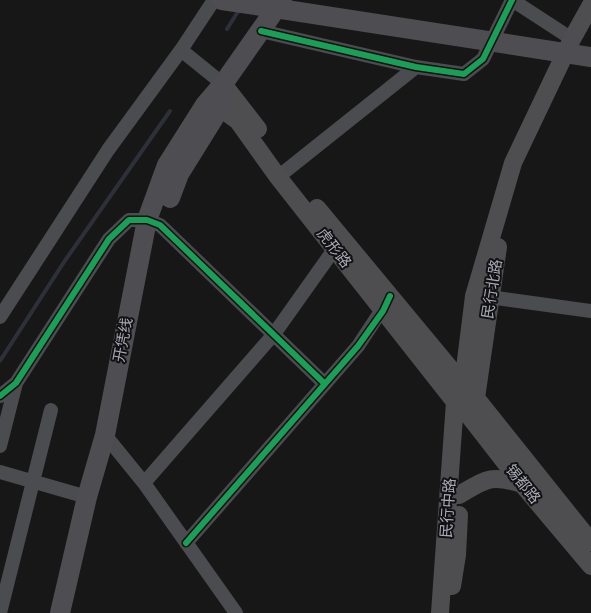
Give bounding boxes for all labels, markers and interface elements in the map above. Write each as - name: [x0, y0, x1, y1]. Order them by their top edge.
- street label: 虎形路: [313, 225, 355, 271]
- street label: 民行北路: [478, 258, 506, 320]
- street label: 开凭线: [110, 316, 136, 364]
- street label: 锡都路: [502, 461, 544, 507]
- street label: 民行中路: [437, 477, 459, 539]

